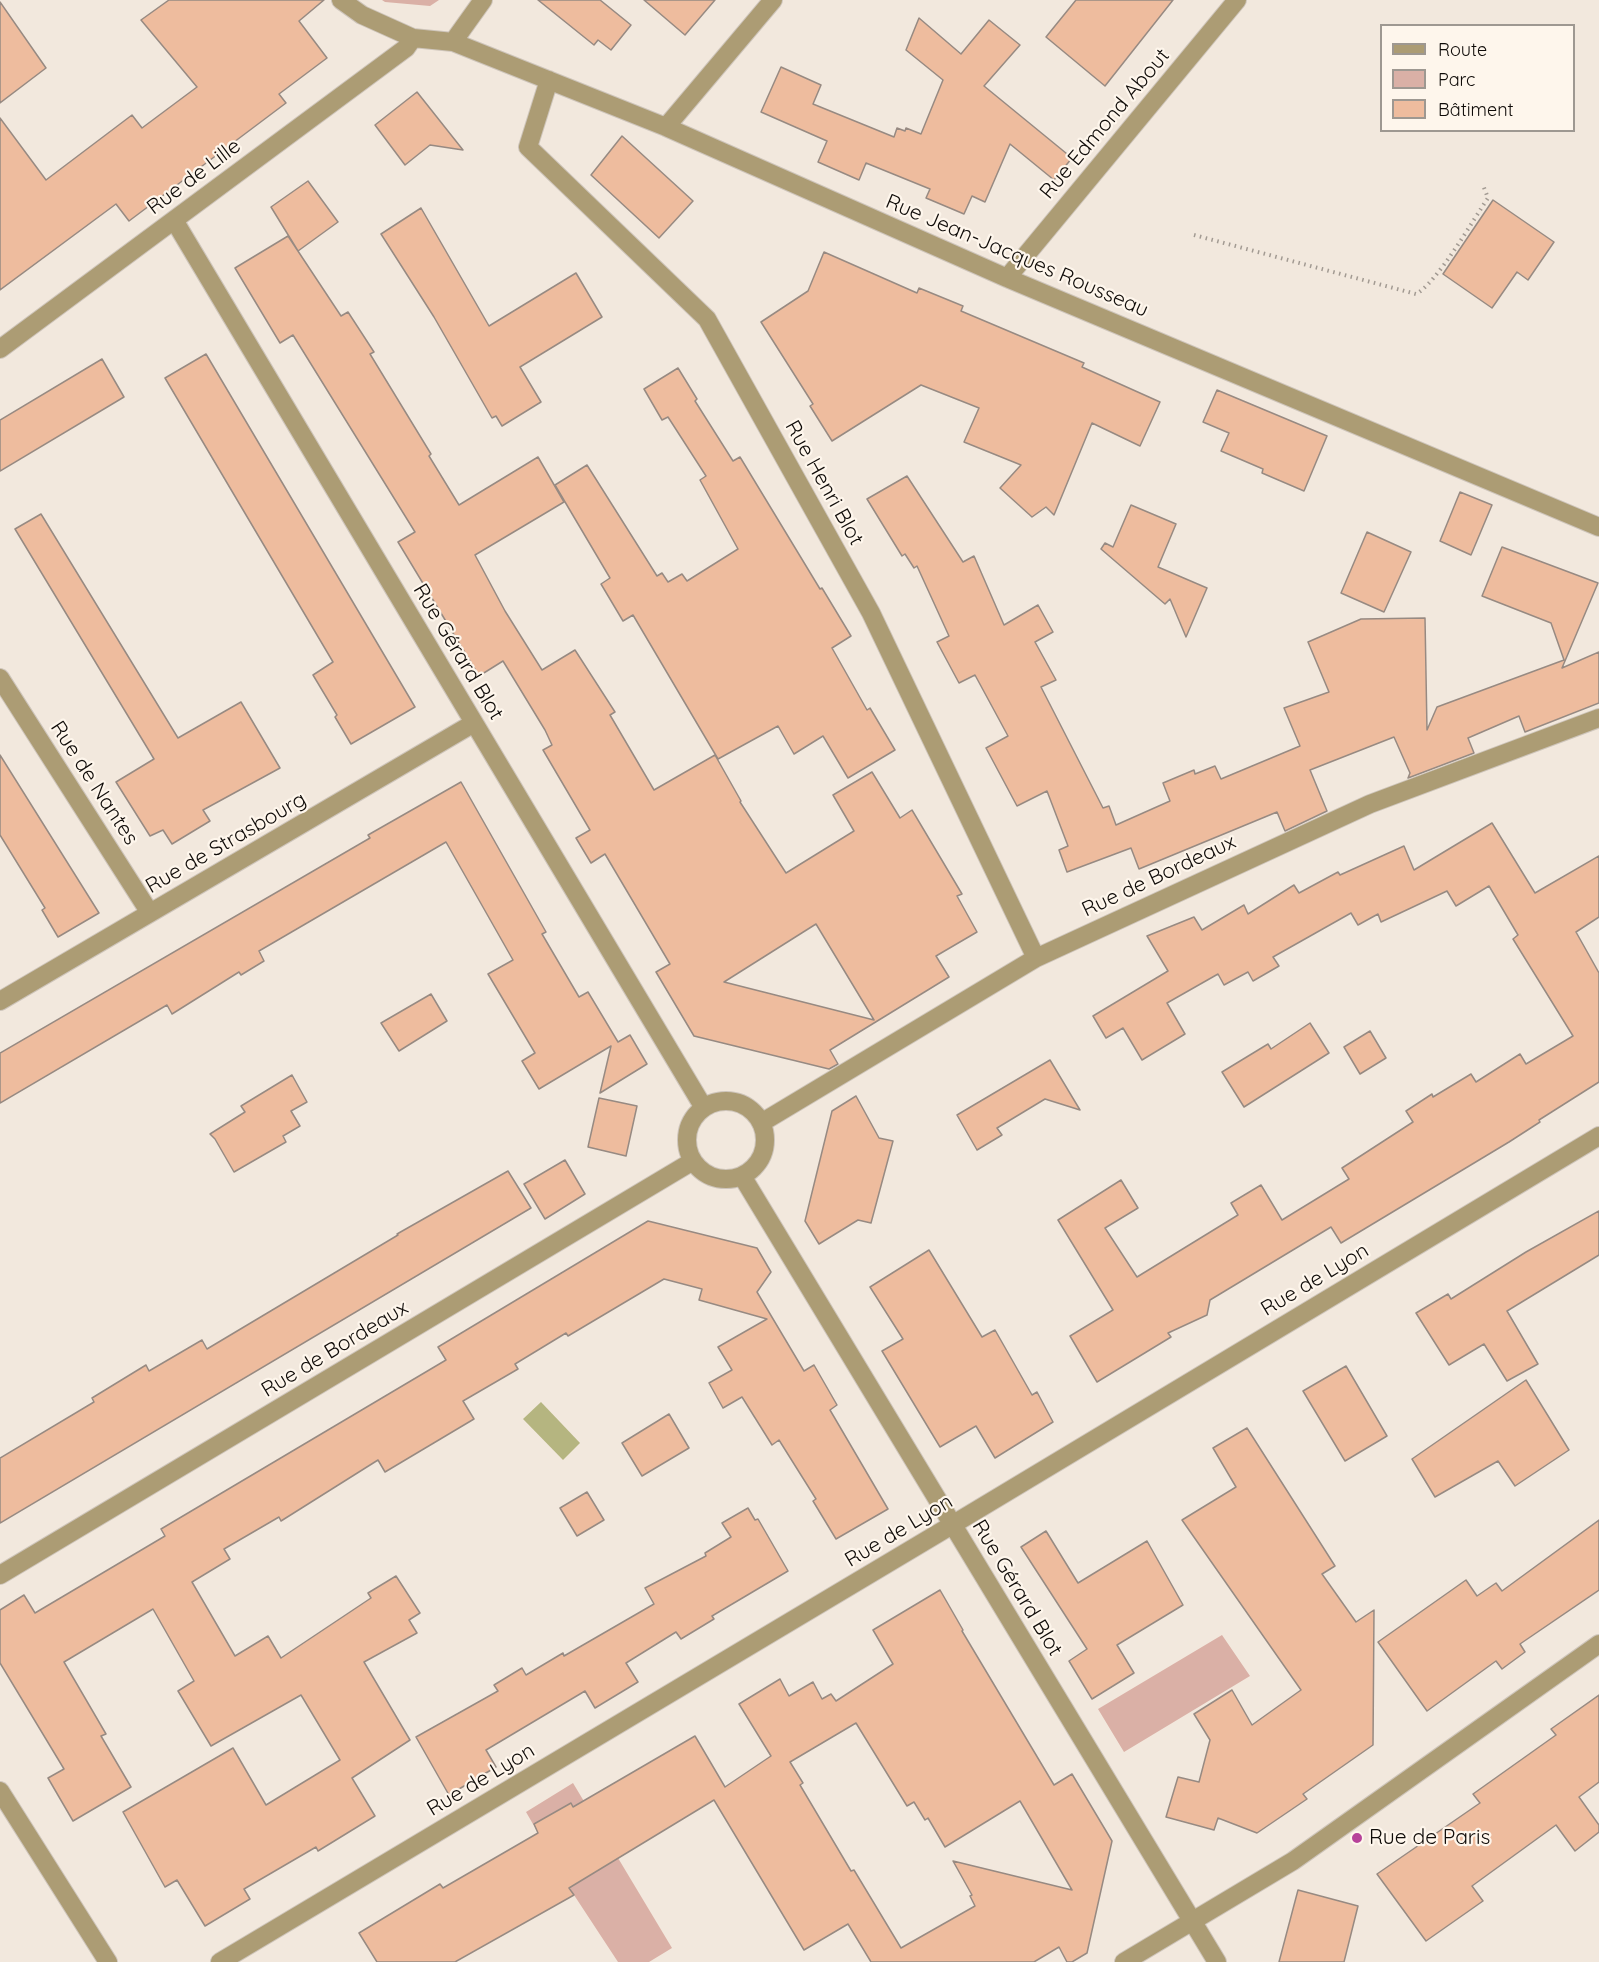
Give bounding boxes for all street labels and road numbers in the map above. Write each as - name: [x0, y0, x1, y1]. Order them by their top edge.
- street label: Rue Edmond About: [1035, 44, 1175, 204]
- street label: Rue de Lille: [142, 134, 246, 220]
- street label: Rue Jean-Jacques Rousseau: [882, 189, 1152, 323]
- street label: Rue Henri Blot: [779, 416, 869, 550]
- street label: Rue Gérard Blot: [407, 579, 509, 725]
- street label: Rue de Nantes: [45, 716, 143, 850]
- street label: Rue de Strasbourg: [141, 787, 311, 899]
- street label: Rue de Bordeaux: [1078, 829, 1240, 923]
- street label: Rue de Lyon: [1257, 1238, 1373, 1322]
- street label: Rue de Bordeaux: [257, 1295, 413, 1403]
- street label: Rue de Lyon: [841, 1489, 957, 1573]
- street label: Rue Gérard Blot: [966, 1515, 1068, 1661]
- street label: Rue de Lyon: [423, 1738, 539, 1822]

